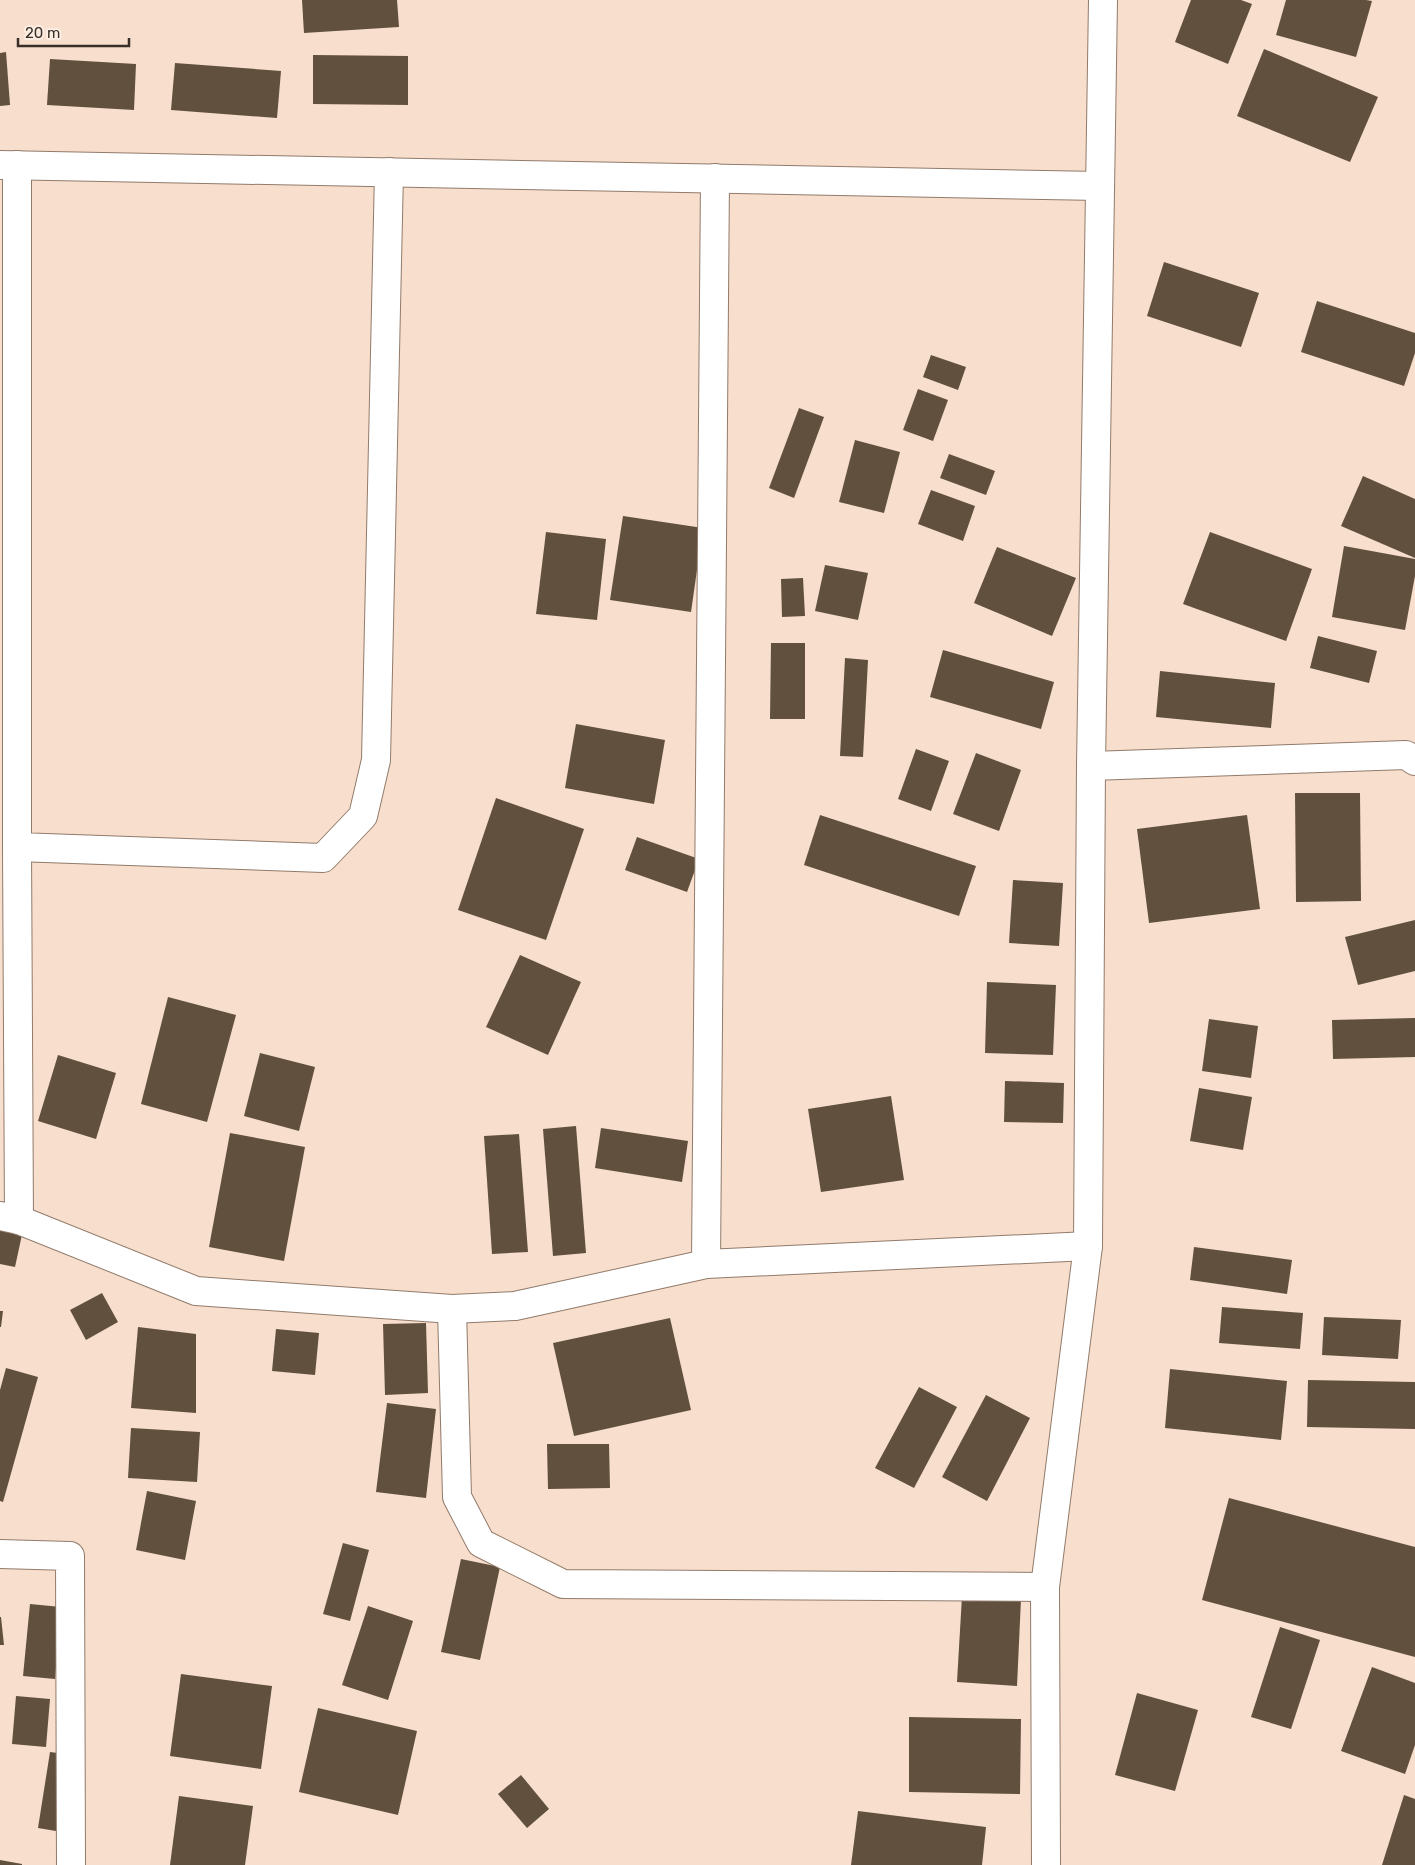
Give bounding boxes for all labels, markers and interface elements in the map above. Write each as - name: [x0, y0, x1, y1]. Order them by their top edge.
- scale bar: [18, 15, 129, 47]
- text: 20 m: [25, 24, 60, 42]

